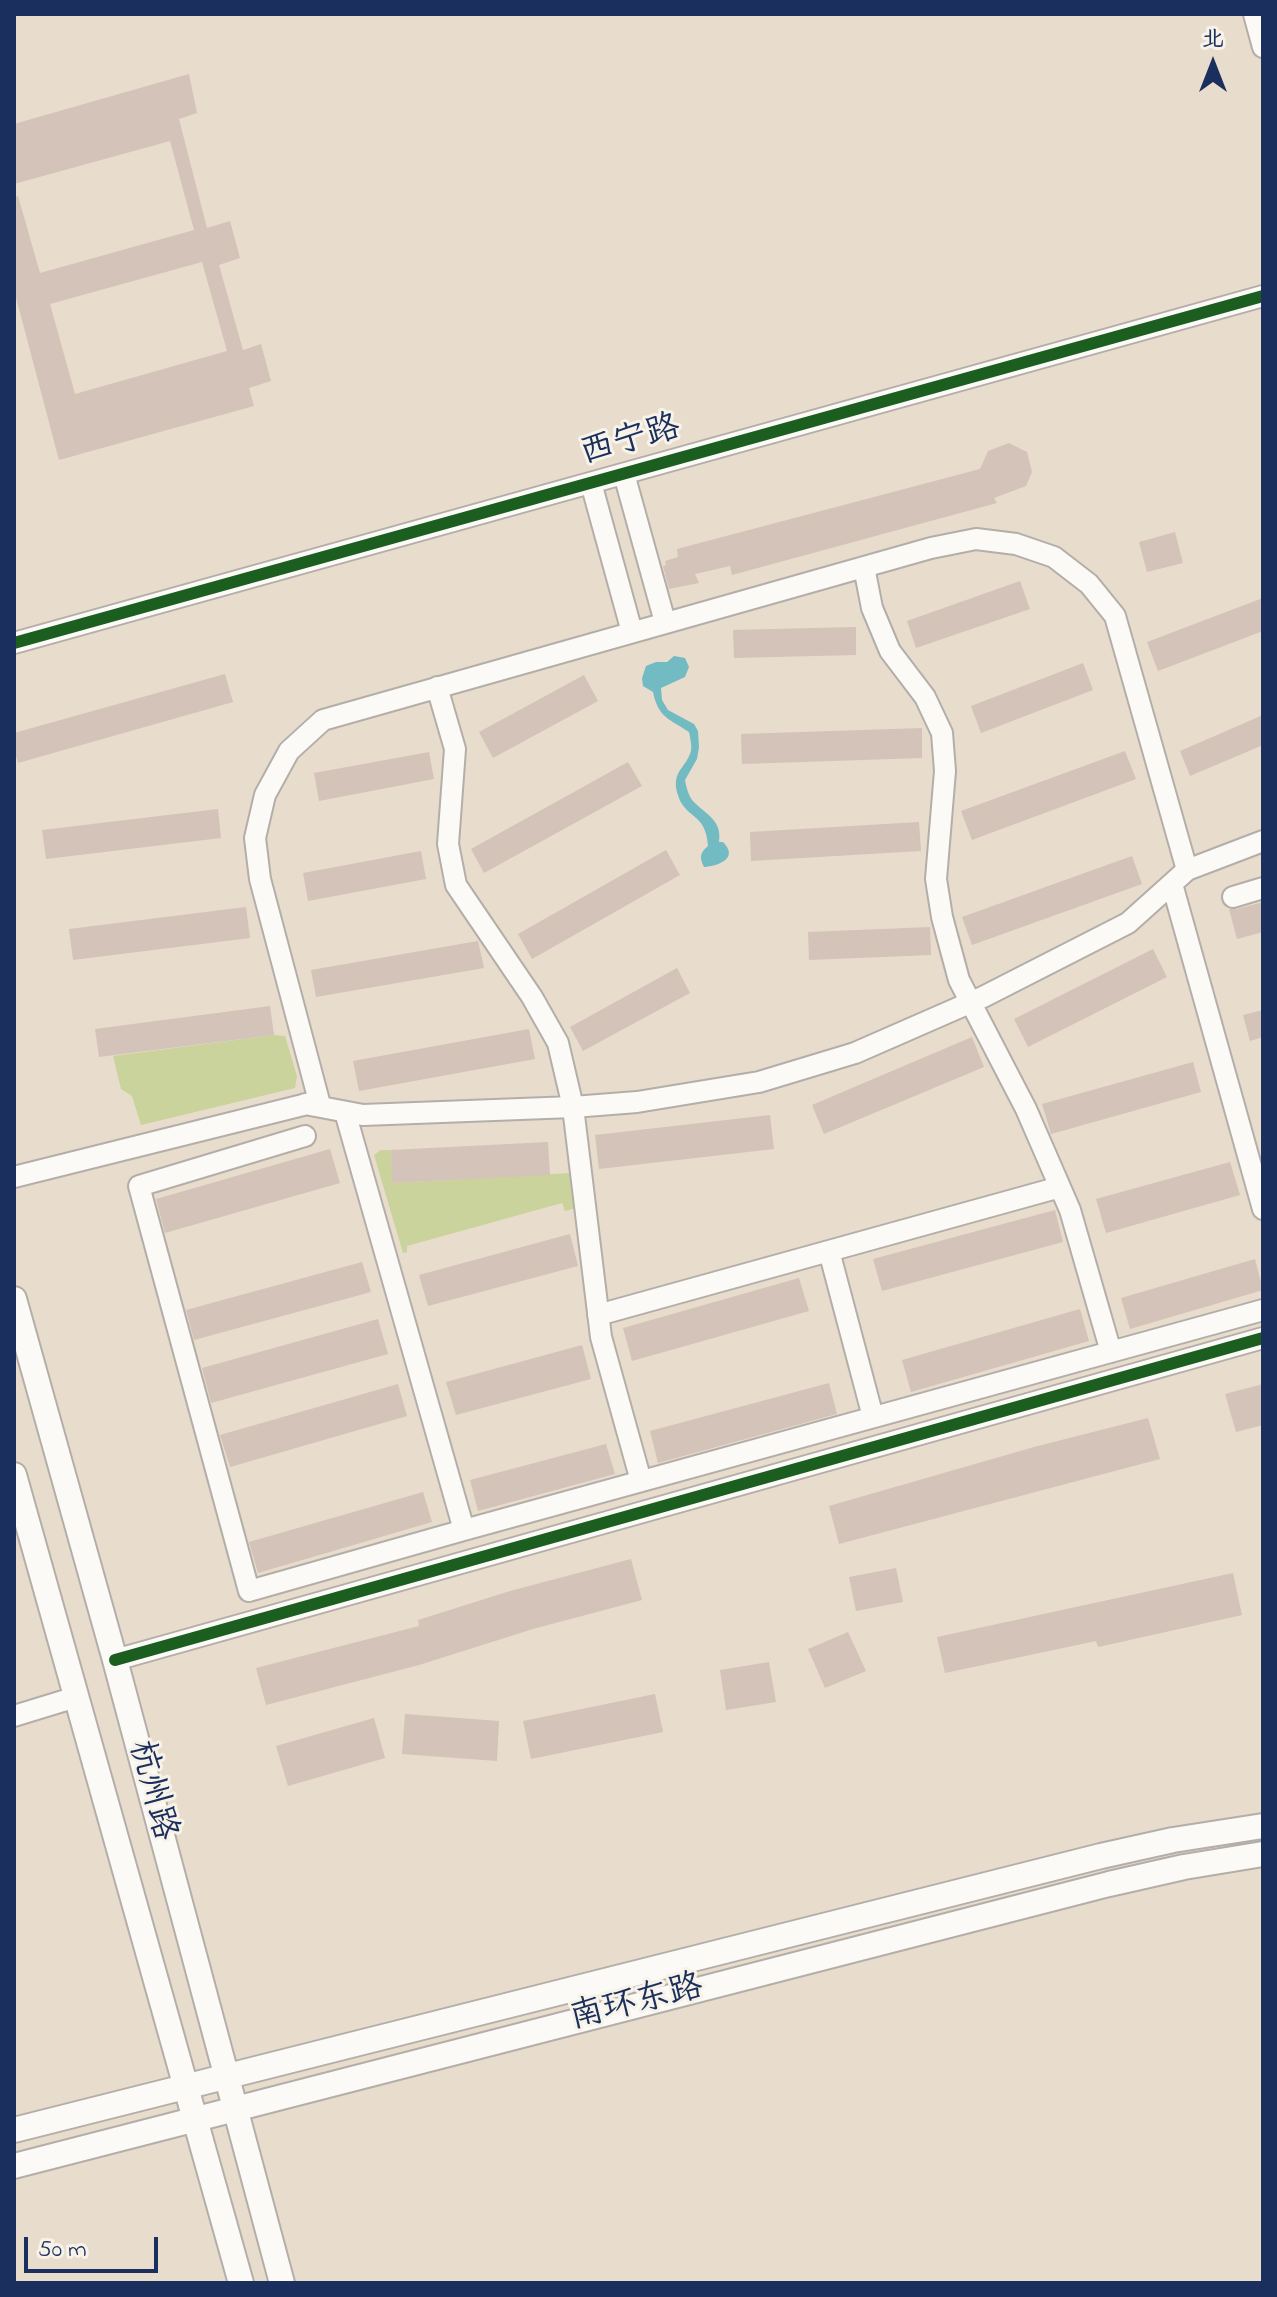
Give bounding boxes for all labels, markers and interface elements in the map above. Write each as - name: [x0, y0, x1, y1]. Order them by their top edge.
- north arrow: [1173, 24, 1253, 104]
- text: 北: [1202, 24, 1224, 56]
- street label: 西宁路: [576, 409, 686, 477]
- street label: 杭州路: [117, 1736, 183, 1846]
- street label: 南环东路: [566, 1969, 708, 2041]
- scale bar: [28, 2221, 162, 2271]
- text: 50 m: [38, 2233, 87, 2268]

